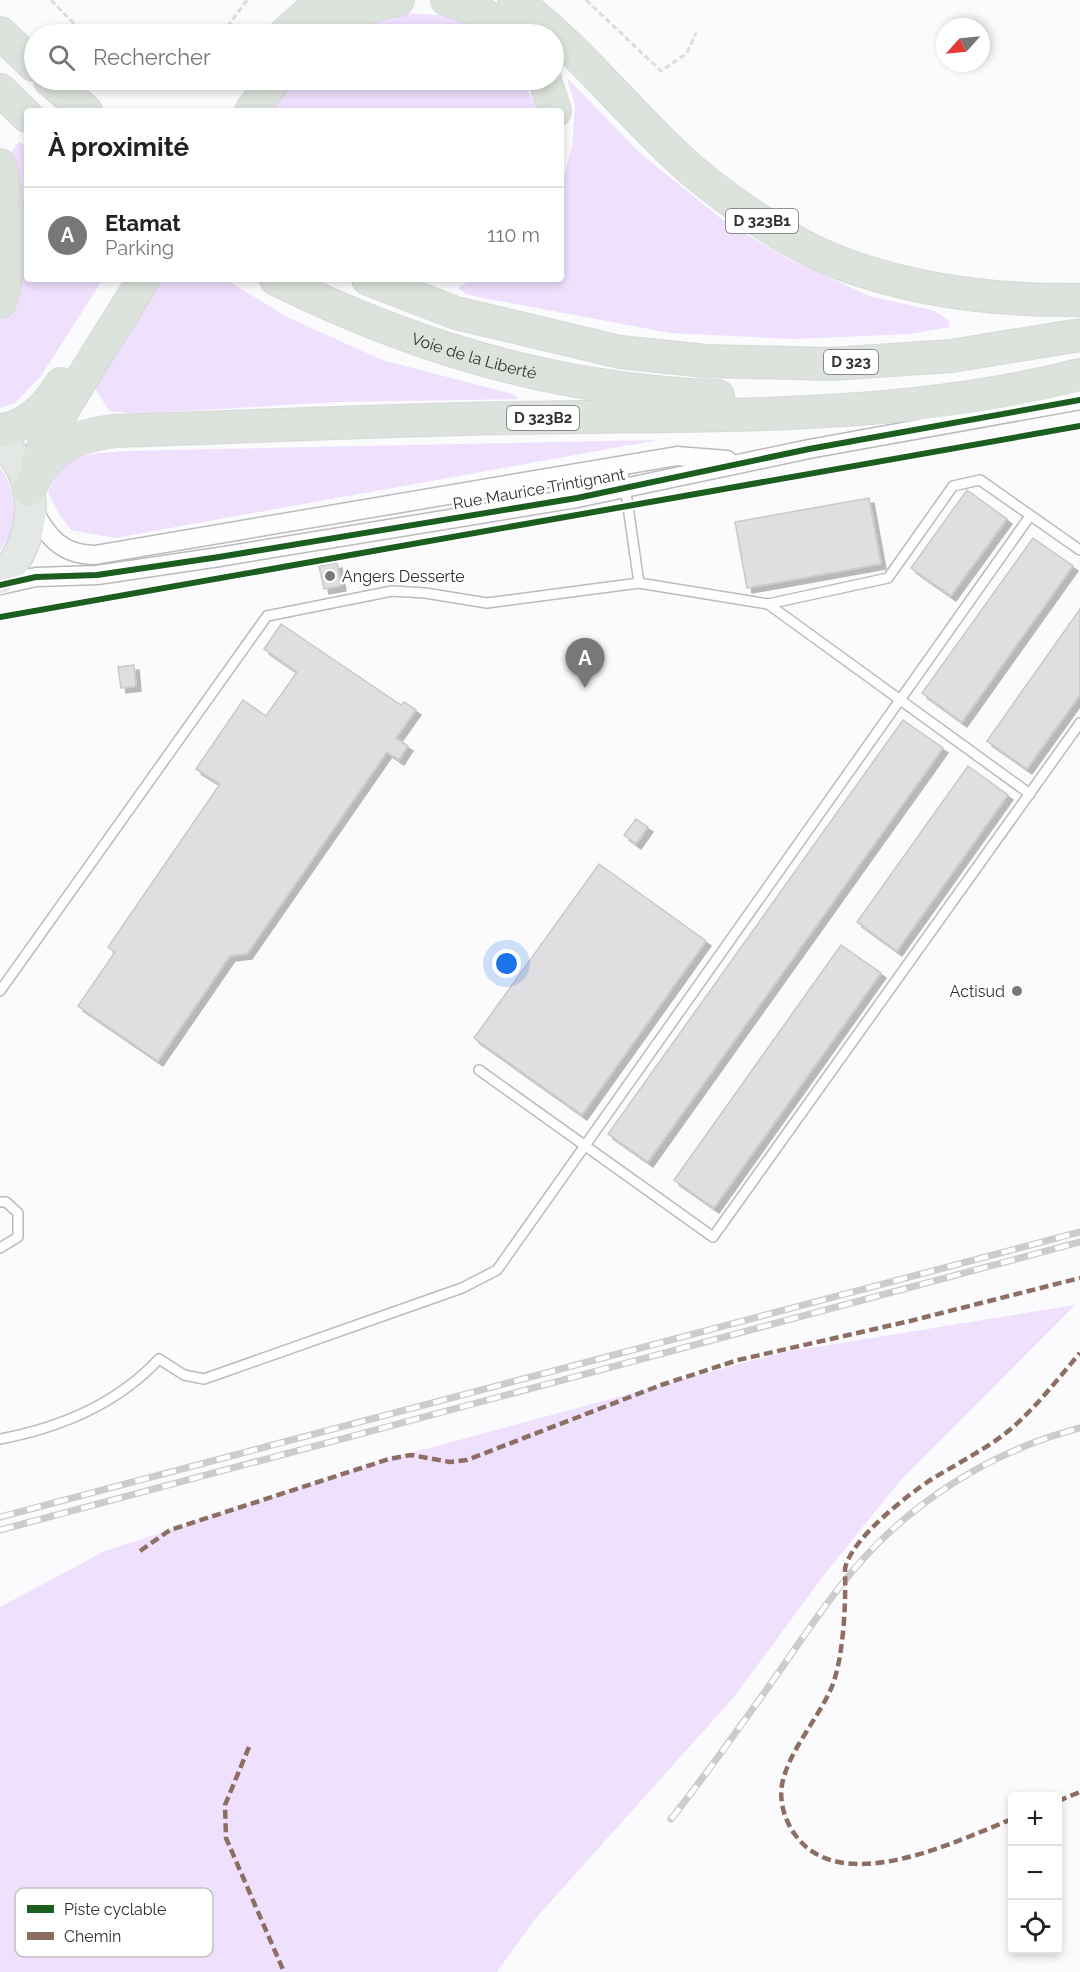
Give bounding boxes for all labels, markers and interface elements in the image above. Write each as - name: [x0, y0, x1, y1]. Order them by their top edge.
- north arrow: [936, 18, 990, 72]
- search box: [24, 24, 564, 90]
- icon: search: [45, 41, 78, 74]
- text: Rechercher: [93, 44, 211, 70]
- text: À proximité: [48, 132, 189, 162]
- road number: D 323B1: [726, 209, 798, 233]
- text: Etamat: [105, 210, 181, 236]
- text: A: [61, 223, 74, 247]
- text: 110 m: [487, 223, 540, 247]
- text: Parking: [105, 236, 174, 260]
- street label: Voie de la Liberté: [409, 328, 539, 382]
- road number: D 323: [824, 350, 878, 374]
- road number: D 323B2: [507, 406, 579, 430]
- street label: Rue Maurice Trintignant: [451, 464, 627, 513]
- place label: Angers Desserte: [342, 567, 465, 586]
- marker: Angers Desserte: [323, 569, 337, 583]
- pin: A: [566, 638, 604, 688]
- your location: [492, 949, 521, 978]
- place label: Actisud: [950, 982, 1005, 1001]
- marker: Actisud: [1010, 984, 1024, 998]
- map controls: [1008, 1792, 1062, 1954]
- button: +: [1008, 1792, 1062, 1846]
- button: −: [1008, 1846, 1062, 1900]
- legend: [15, 1888, 213, 1957]
- text: Piste cyclable: [64, 1900, 166, 1919]
- button: locate: [1008, 1900, 1062, 1954]
- text: Chemin: [64, 1927, 121, 1946]

